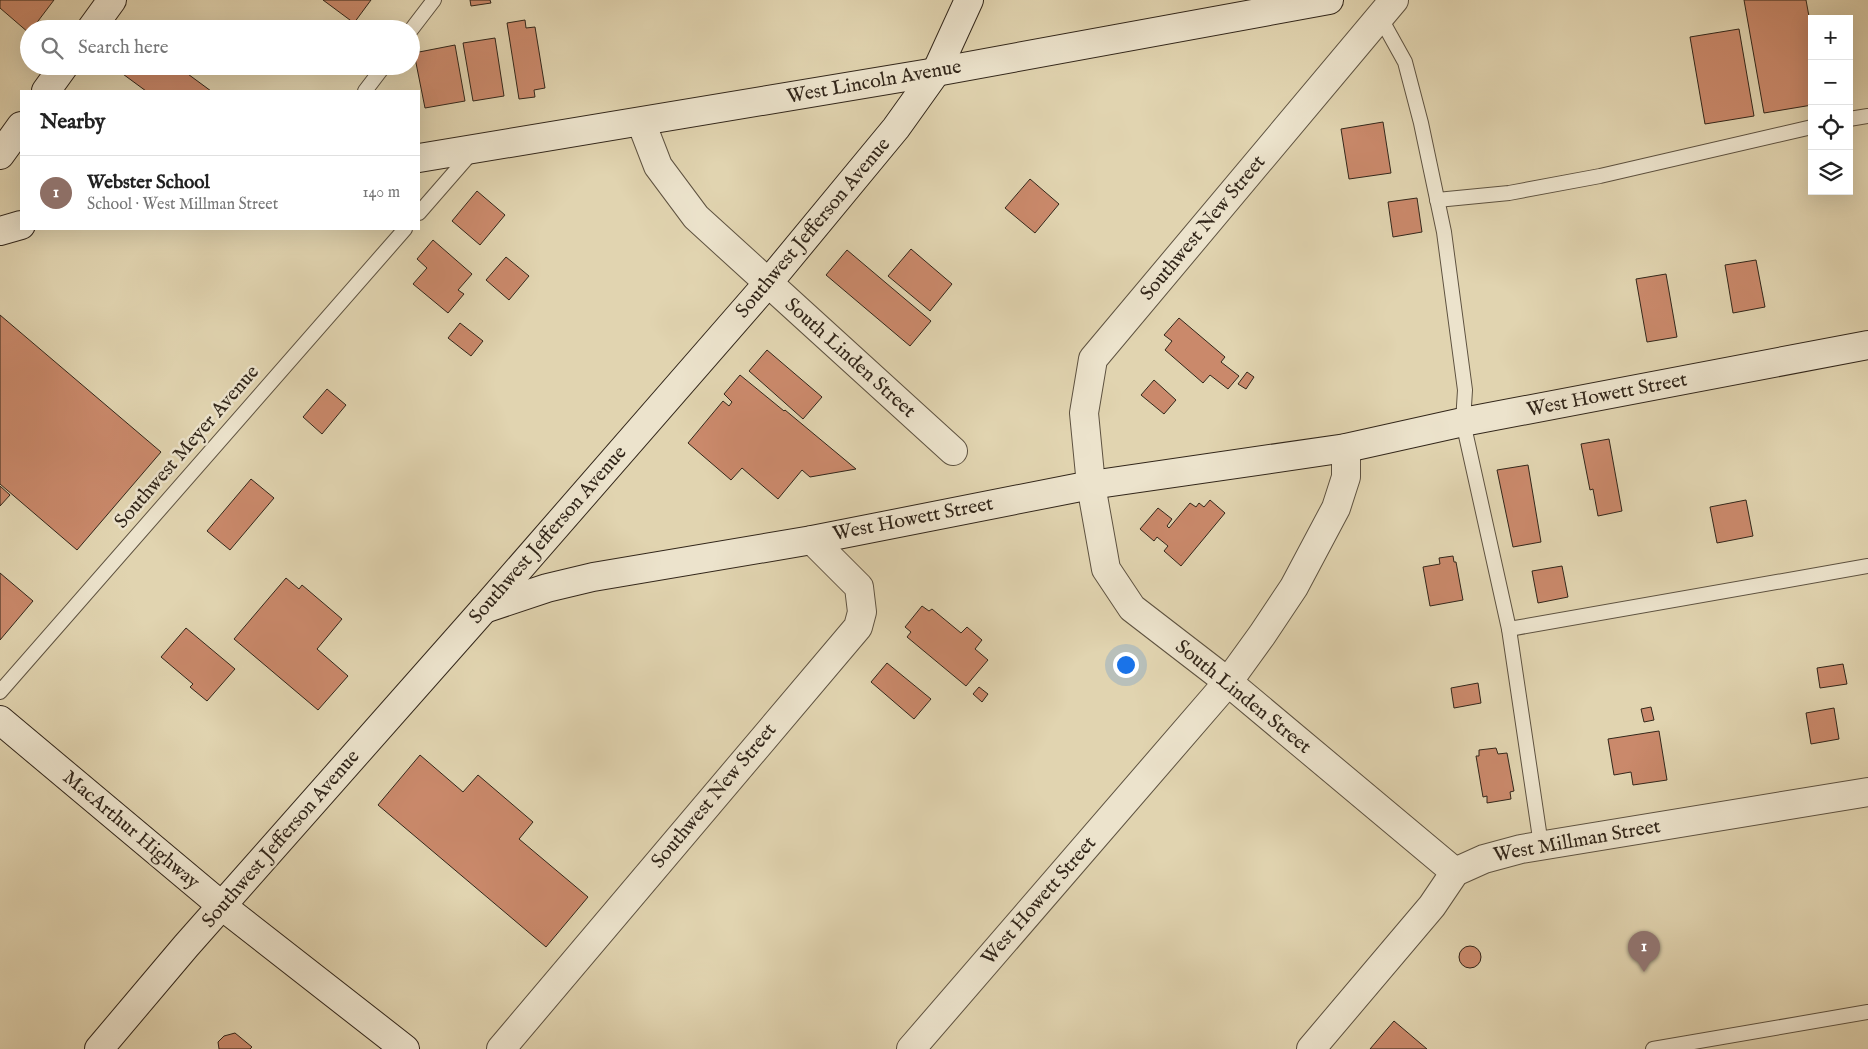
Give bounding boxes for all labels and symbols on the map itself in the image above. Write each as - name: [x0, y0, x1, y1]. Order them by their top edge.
- street label: West Lincoln Avenue: [785, 54, 963, 110]
- street label: Southwest Jefferson Avenue: [730, 133, 896, 323]
- street label: Southwest New Street: [1135, 150, 1271, 306]
- street label: South Linden Street: [779, 293, 921, 424]
- street label: Southwest Meyer Avenue: [109, 360, 265, 534]
- street label: West Howett Street: [1525, 367, 1689, 423]
- street label: Southwest Jefferson Avenue: [464, 441, 632, 629]
- street label: West Howett Street: [831, 491, 995, 547]
- street label: South Linden Street: [1170, 634, 1316, 760]
- your location: [1113, 652, 1139, 678]
- street label: Southwest New Street: [646, 718, 782, 874]
- street label: Southwest Jefferson Avenue: [197, 745, 365, 933]
- street label: MacArthur Highway: [57, 765, 205, 895]
- street label: West Millman Street: [1491, 814, 1663, 868]
- street label: West Howett Street: [976, 831, 1102, 971]
- pin: 1: [1628, 931, 1660, 972]

